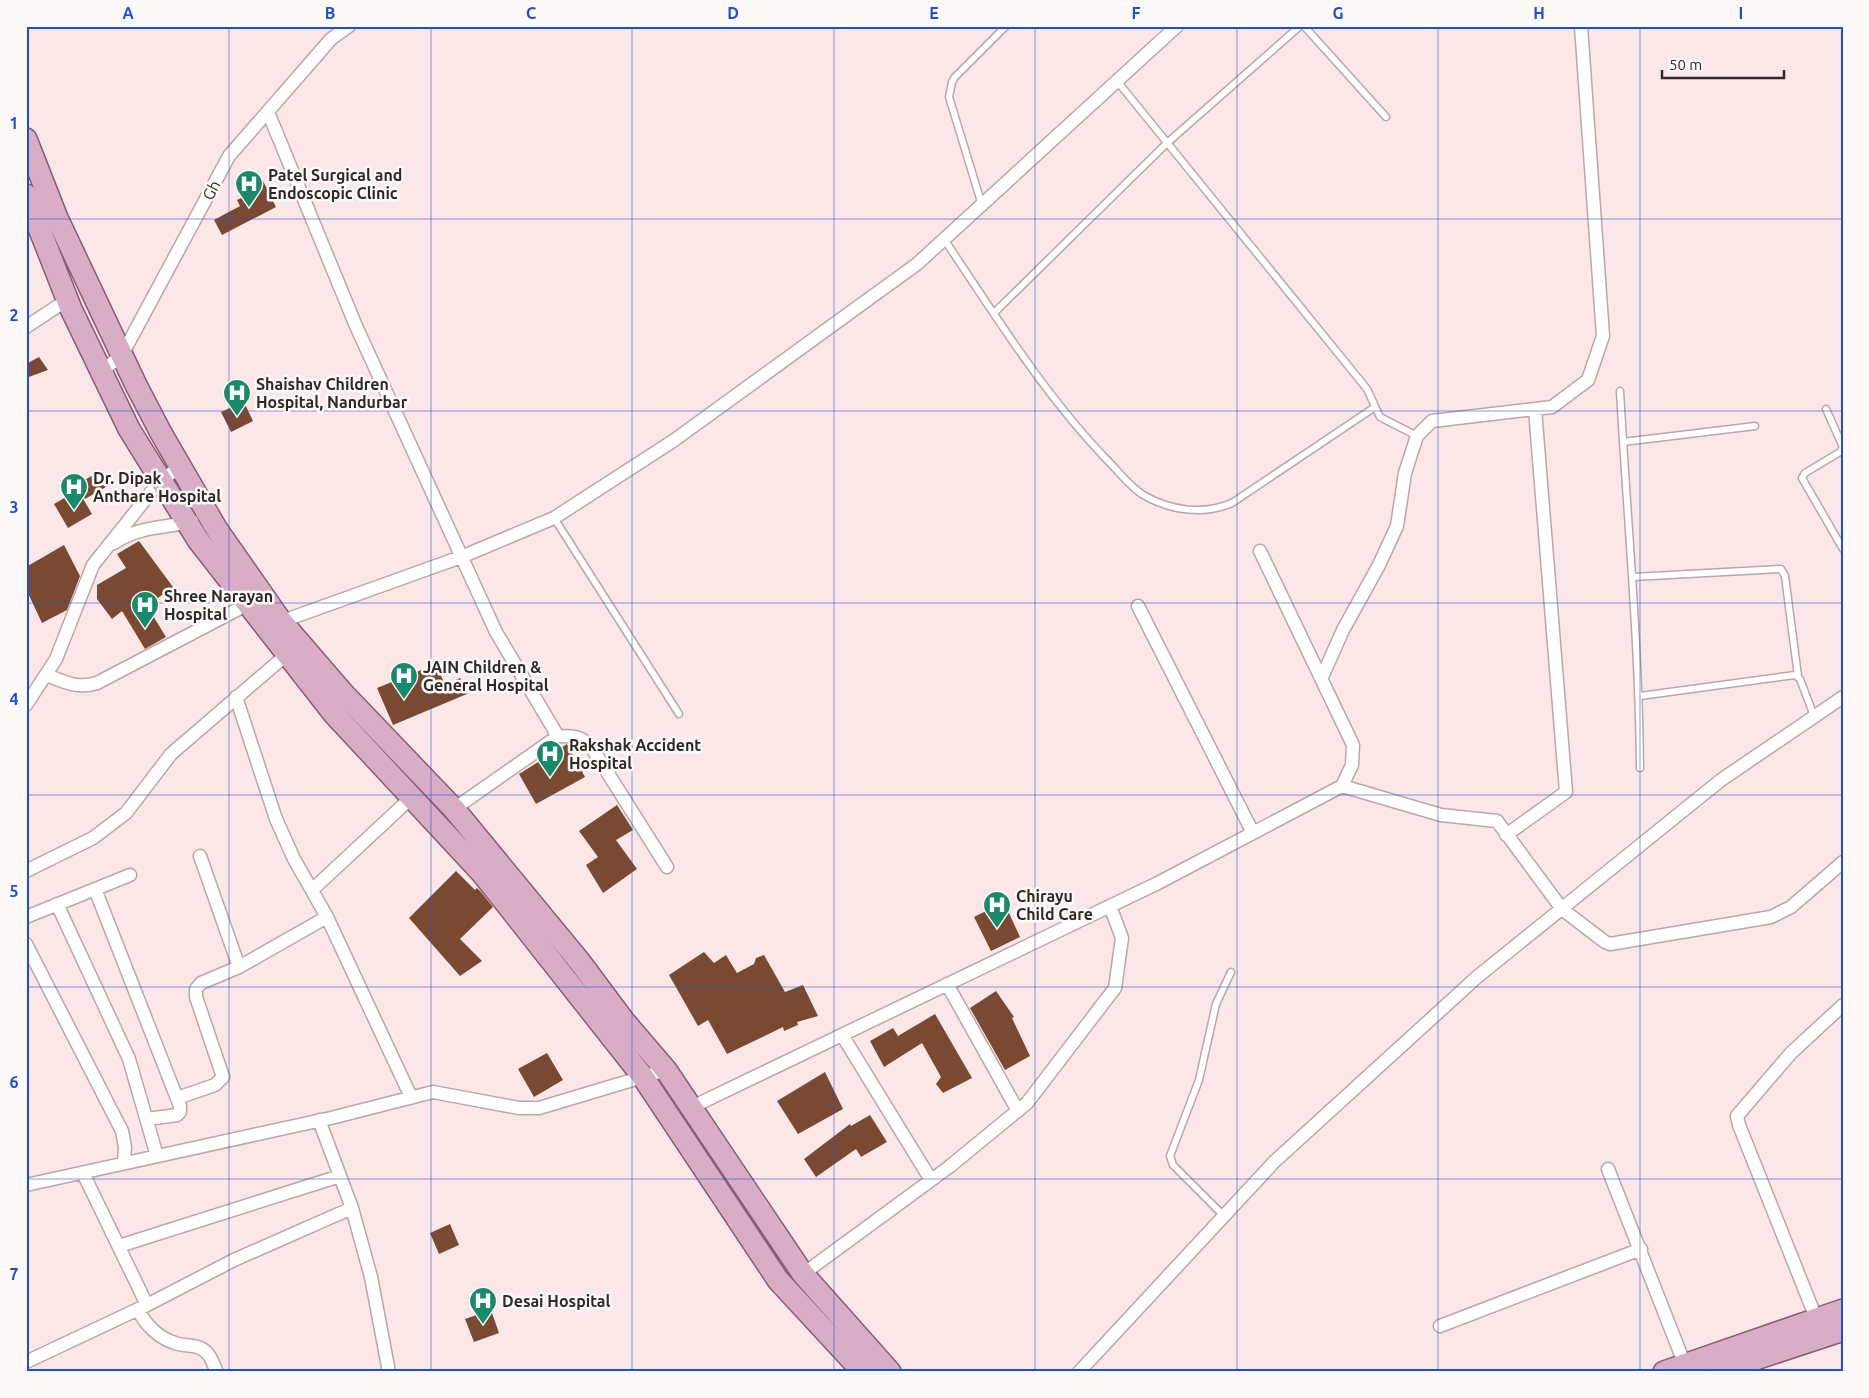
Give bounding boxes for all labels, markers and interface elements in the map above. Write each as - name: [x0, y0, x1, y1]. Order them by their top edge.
- text: A: [122, 4, 134, 22]
- text: B: [325, 4, 335, 22]
- text: C: [526, 4, 536, 22]
- text: D: [727, 4, 739, 22]
- text: E: [929, 4, 939, 22]
- text: F: [1132, 4, 1141, 22]
- text: G: [1332, 4, 1344, 22]
- text: H: [1533, 4, 1545, 22]
- text: I: [1739, 4, 1743, 22]
- scale bar: [1662, 48, 1784, 80]
- text: 50 m: [1669, 56, 1702, 73]
- text: 1: [9, 114, 19, 132]
- place label: Patel Surgical and Endoscopic Clinic: [268, 166, 402, 202]
- hospital icon: Patel Surgical and Endoscopic Clinic: [234, 169, 264, 208]
- street label: Gh: [198, 177, 224, 203]
- text: 2: [9, 306, 19, 324]
- place label: Shaishav Children Hospital, Nandurbar: [256, 375, 408, 411]
- hospital icon: Shaishav Children Hospital, Nandurbar: [222, 378, 252, 417]
- place label: Dr. Dipak Anthare Hospital: [93, 469, 221, 505]
- hospital icon: Dr. Dipak Anthare Hospital: [59, 472, 89, 511]
- text: 3: [9, 498, 19, 516]
- place label: Shree Narayan Hospital: [164, 587, 273, 623]
- hospital icon: Shree Narayan Hospital: [130, 590, 160, 629]
- place label: JAIN Children & General Hospital: [423, 658, 549, 694]
- hospital icon: JAIN Children & General Hospital: [389, 661, 419, 700]
- text: 4: [9, 690, 19, 708]
- place label: Rakshak Accident Hospital: [569, 736, 701, 772]
- hospital icon: Rakshak Accident Hospital: [535, 739, 565, 778]
- text: 5: [9, 882, 19, 900]
- place label: Chirayu Child Care: [1016, 887, 1093, 923]
- hospital icon: Chirayu Child Care: [982, 890, 1012, 929]
- text: 6: [9, 1073, 19, 1091]
- text: 7: [9, 1265, 19, 1283]
- hospital icon: Desai Hospital: [468, 1286, 498, 1325]
- place label: Desai Hospital: [502, 1292, 611, 1310]

